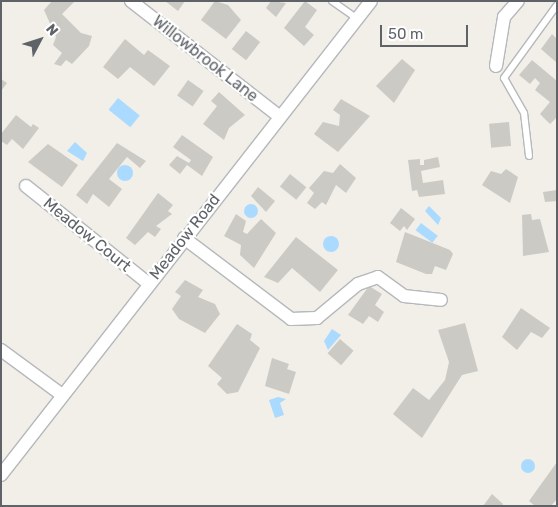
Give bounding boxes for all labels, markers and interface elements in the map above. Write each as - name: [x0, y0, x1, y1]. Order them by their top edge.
- street label: Willowbrook Lane: [148, 12, 262, 106]
- north arrow: [15, 15, 65, 65]
- scale bar: [383, 15, 470, 47]
- text: N: [42, 21, 62, 39]
- text: 50 m: [388, 25, 423, 43]
- street label: Meadow Road: [146, 190, 224, 284]
- street label: Meadow Court: [39, 194, 135, 276]

